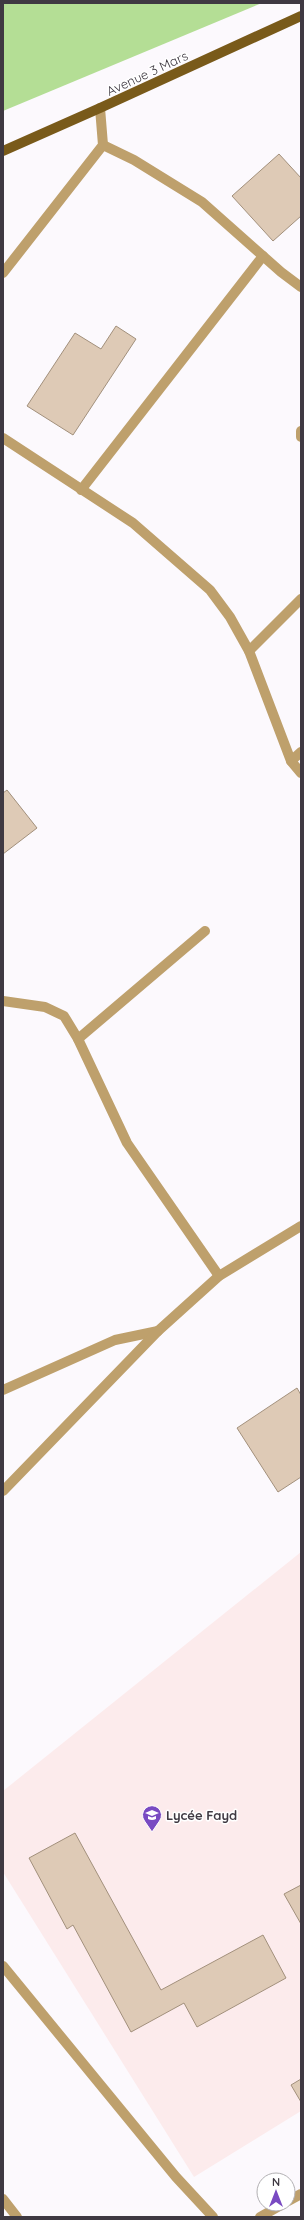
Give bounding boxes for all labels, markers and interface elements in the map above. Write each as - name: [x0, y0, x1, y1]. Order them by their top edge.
- street label: Avenue 3 Mars: [104, 47, 190, 99]
- school or university icon: Lycée Fayd: [141, 1804, 163, 1832]
- place label: Lycée Fayd: [166, 1807, 237, 1823]
- north arrow: [256, 2172, 296, 2212]
- text: N: [272, 2175, 280, 2189]

